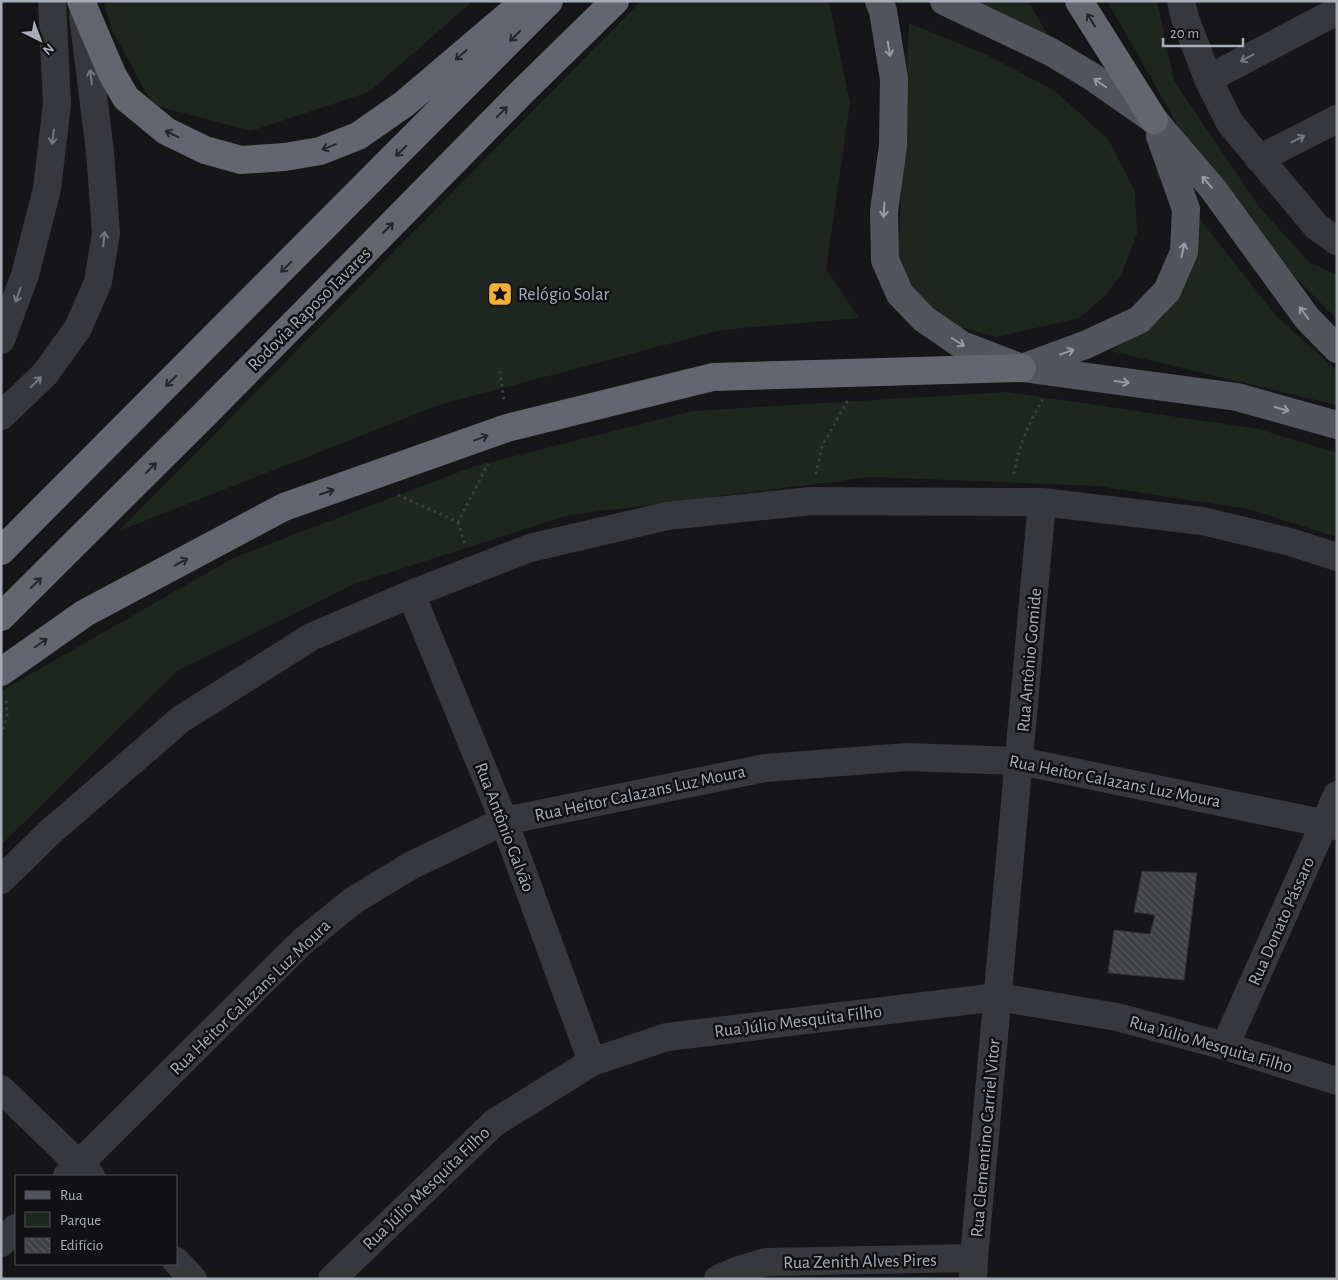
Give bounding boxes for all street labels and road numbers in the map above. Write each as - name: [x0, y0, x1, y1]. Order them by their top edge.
- street label: Rodovia Raposo Tavares: [245, 245, 375, 375]
- street label: Rua Antônio Gomide: [1015, 587, 1045, 733]
- street label: Rua Heitor Calazans Luz Moura: [1007, 753, 1222, 811]
- street label: Rua Antônio Galvão: [471, 760, 537, 895]
- street label: Rua Heitor Calazans Luz Moura: [533, 763, 747, 825]
- street label: Rua Donato Pássaro: [1246, 854, 1318, 988]
- street label: Rua Heitor Calazans Luz Moura: [167, 916, 334, 1079]
- street label: Rua Júlio Mesquita Filho: [713, 1003, 883, 1041]
- street label: Rua Júlio Mesquita Filho: [1127, 1013, 1294, 1077]
- street label: Rua Clementino Carriel Vitor: [968, 1038, 1004, 1238]
- street label: Rua Júlio Mesquita Filho: [360, 1124, 494, 1254]
- street label: Rua Zenith Alves Pires: [783, 1252, 937, 1272]

